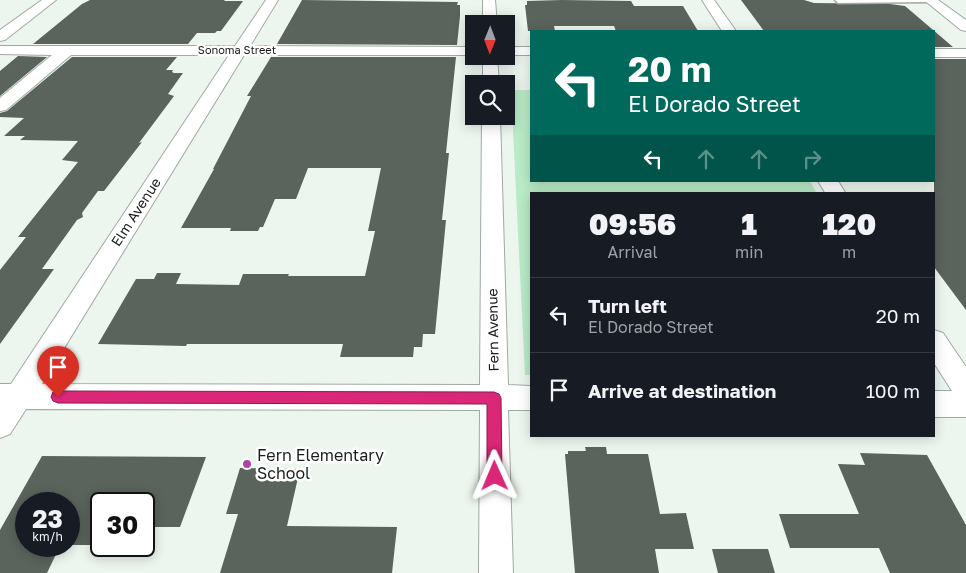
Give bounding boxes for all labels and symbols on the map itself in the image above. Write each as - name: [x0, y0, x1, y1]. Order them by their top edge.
- north arrow: [465, 15, 515, 65]
- street label: Sonoma Street: [198, 43, 276, 56]
- street label: Elm Avenue: [107, 174, 164, 249]
- street label: Fern Avenue: [483, 288, 502, 372]
- pin: [37, 346, 79, 397]
- place label: Fern Elementary School: [257, 445, 384, 483]
- position arrow: [468, 449, 520, 501]
- marker: Fern Elementary School: [241, 458, 253, 470]
- speed limit sign: 30: [90, 492, 155, 557]

